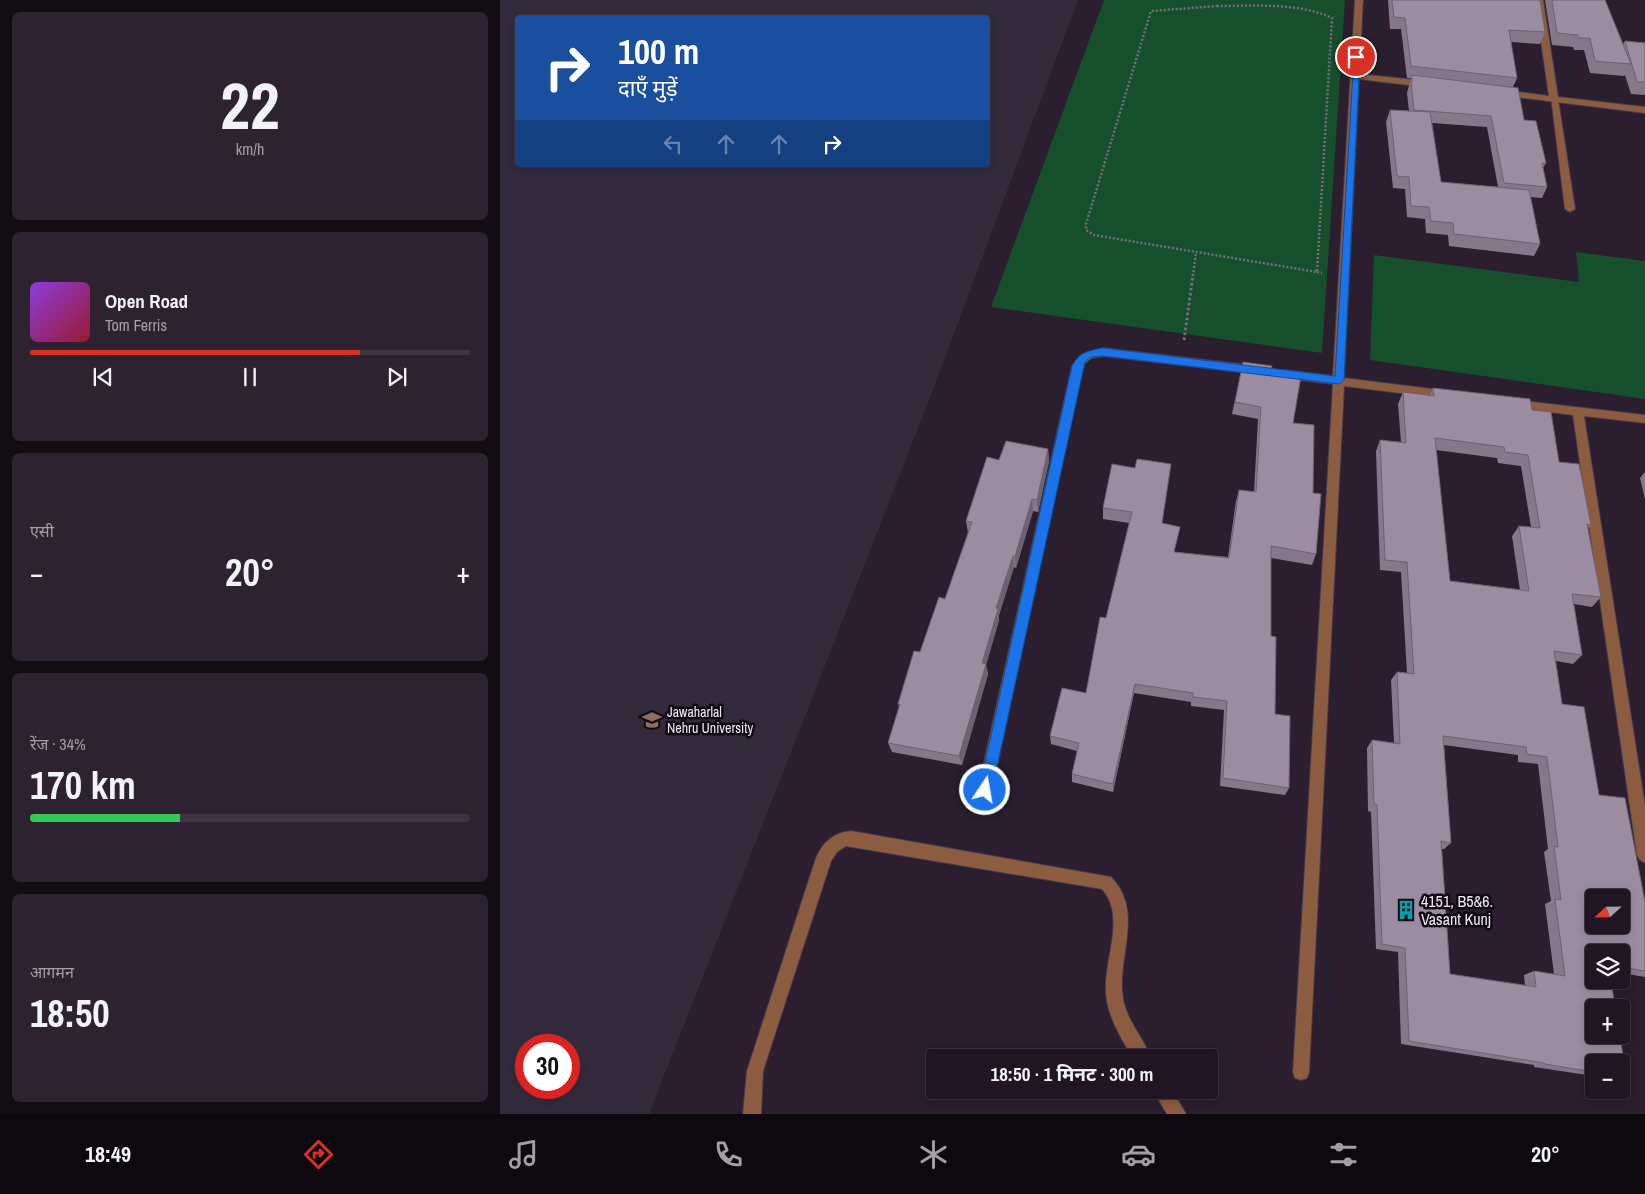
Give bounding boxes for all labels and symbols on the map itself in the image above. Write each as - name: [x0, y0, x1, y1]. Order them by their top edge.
- pin: [1335, 36, 1377, 78]
- place label: Jawaharlal Nehru University: [667, 703, 753, 737]
- school or university icon: Jawaharlal Nehru University: [641, 709, 663, 731]
- position arrow: [958, 763, 1010, 815]
- north arrow: [1585, 889, 1630, 934]
- place label: 4151, B5&6. Vasant Kunj: [1421, 890, 1493, 930]
- building icon: 4151, B5&6. Vasant Kunj: [1395, 899, 1417, 921]
- speed limit sign: 30: [515, 1034, 580, 1099]

